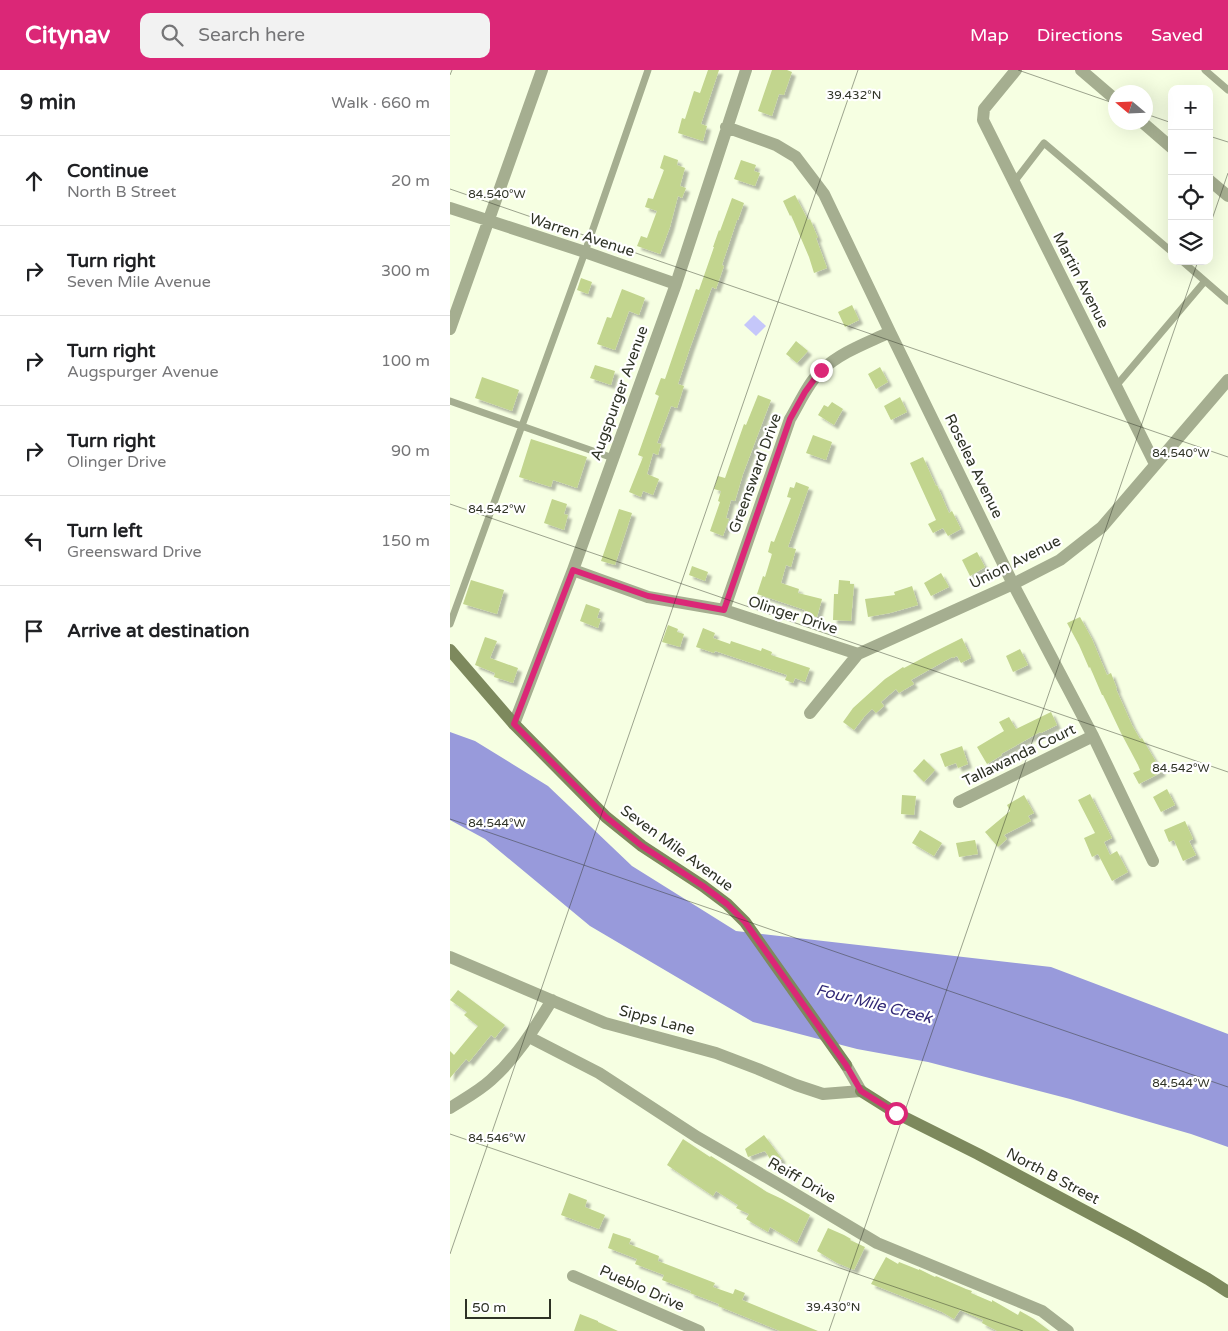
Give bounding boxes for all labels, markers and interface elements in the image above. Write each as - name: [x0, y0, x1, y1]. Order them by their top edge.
- search box: [140, 13, 490, 58]
- text: Citynav: [25, 21, 110, 50]
- icon: search: [158, 21, 186, 49]
- text: Search here: [198, 24, 305, 46]
- text: Map: [970, 24, 1009, 46]
- text: Directions: [1037, 24, 1123, 46]
- text: Saved: [1151, 24, 1203, 46]
- north arrow: [1108, 85, 1153, 130]
- map controls: [1168, 85, 1213, 265]
- button: +: [1168, 85, 1213, 130]
- text: 39.432°N: [827, 88, 881, 102]
- text: 9 min: [20, 90, 76, 115]
- text: Walk · 660 m: [331, 93, 430, 113]
- button: −: [1168, 130, 1213, 175]
- text: Continue: [67, 160, 149, 182]
- icon: ahead: [20, 167, 48, 195]
- text: 20 m: [391, 171, 430, 191]
- button: locate: [1168, 175, 1213, 220]
- text: North B Street: [67, 182, 176, 202]
- text: 84.540°W: [468, 187, 526, 201]
- street label: Warren Avenue: [527, 210, 637, 260]
- button: layers: [1168, 220, 1213, 265]
- street label: Martin Avenue: [1049, 229, 1113, 331]
- text: Turn right: [67, 250, 155, 272]
- icon: right: [20, 257, 48, 285]
- text: 300 m: [381, 261, 430, 281]
- text: Seven Mile Avenue: [67, 272, 211, 292]
- street label: Augspurger Avenue: [586, 323, 652, 463]
- text: Turn right: [67, 340, 155, 362]
- icon: right: [20, 347, 48, 375]
- text: 100 m: [381, 351, 430, 371]
- route end: [810, 359, 833, 382]
- text: Augspurger Avenue: [67, 362, 219, 382]
- street label: Greensward Drive: [725, 411, 785, 535]
- street label: Roselea Avenue: [941, 411, 1007, 521]
- text: Turn right: [67, 430, 155, 452]
- icon: right: [20, 437, 48, 465]
- text: 90 m: [391, 441, 430, 461]
- text: 84.540°W: [1152, 446, 1210, 460]
- text: Olinger Drive: [67, 452, 166, 472]
- text: 84.542°W: [468, 502, 526, 516]
- text: Turn left: [67, 520, 143, 542]
- icon: left: [20, 527, 48, 555]
- text: 150 m: [381, 531, 430, 551]
- street label: Union Avenue: [966, 531, 1064, 593]
- text: Greensward Drive: [67, 542, 202, 562]
- street label: Olinger Drive: [746, 592, 840, 638]
- icon: arrive: [20, 617, 48, 645]
- text: Arrive at destination: [67, 620, 250, 642]
- street label: Tallawanda Court: [960, 720, 1079, 790]
- text: 84.542°W: [1152, 761, 1210, 775]
- street label: Seven Mile Avenue: [617, 801, 737, 895]
- text: 84.544°W: [468, 816, 526, 830]
- water label: Four Mile Creek: [814, 980, 935, 1028]
- street label: Sipps Lane: [617, 1001, 697, 1039]
- text: 84.544°W: [1152, 1076, 1210, 1090]
- route start: [885, 1102, 908, 1125]
- text: 84.546°W: [468, 1131, 526, 1145]
- street label: North B Street: [1003, 1144, 1103, 1208]
- street label: Reiff Drive: [765, 1153, 839, 1207]
- street label: Pueblo Drive: [597, 1261, 687, 1315]
- scale bar: [465, 1296, 551, 1319]
- text: 50 m: [472, 1299, 506, 1316]
- text: 39.430°N: [806, 1300, 860, 1314]

